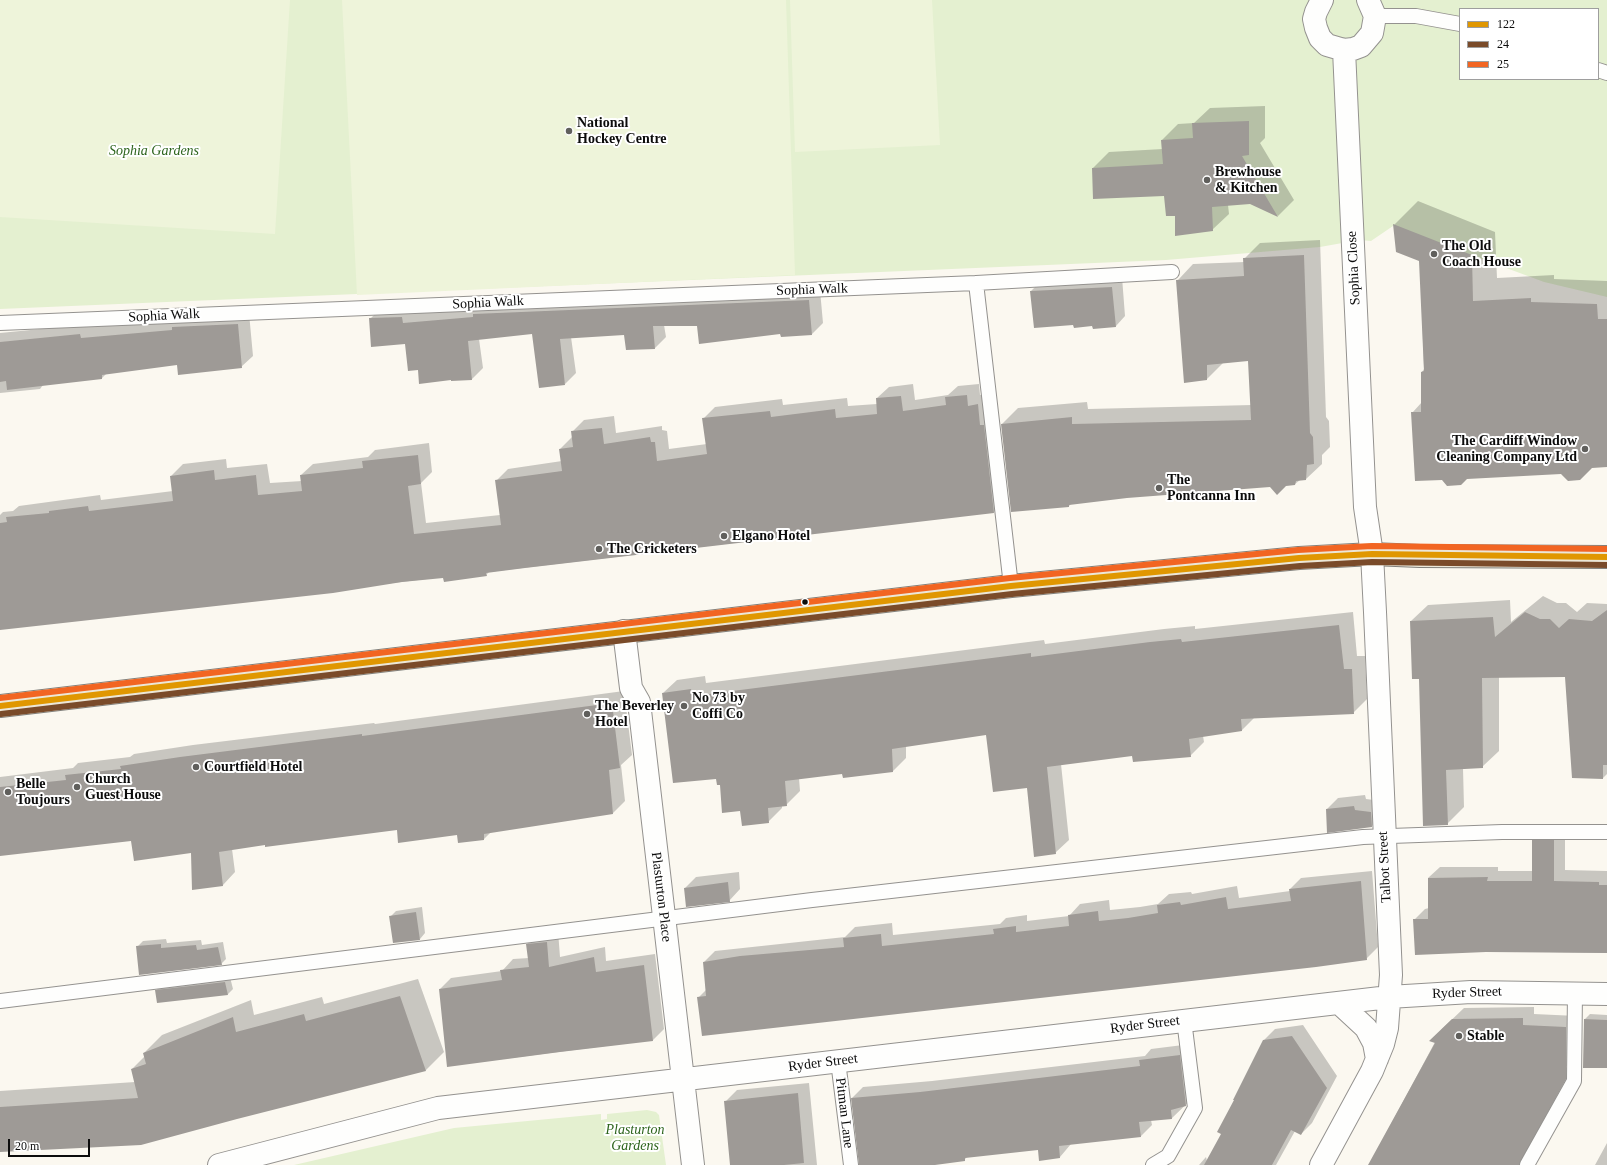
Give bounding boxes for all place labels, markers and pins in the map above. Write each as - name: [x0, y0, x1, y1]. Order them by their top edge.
- place label: National Hockey Centre: [577, 115, 667, 148]
- marker: National Hockey Centre: [564, 126, 574, 136]
- place label: Brewhouse & Kitchen: [1215, 164, 1281, 196]
- marker: Brewhouse & Kitchen: [1202, 175, 1212, 185]
- place label: The Old Coach House: [1442, 238, 1521, 270]
- marker: The Old Coach House: [1429, 249, 1439, 259]
- place label: The Cardiff Window Cleaning Company Ltd: [1436, 433, 1577, 466]
- marker: The Cardiff Window Cleaning Company Ltd: [1580, 444, 1590, 454]
- place label: The Pontcanna Inn: [1167, 472, 1255, 504]
- marker: The Pontcanna Inn: [1154, 483, 1164, 493]
- place label: Elgano Hotel: [732, 528, 810, 544]
- marker: Elgano Hotel: [719, 531, 729, 541]
- place label: The Cricketers: [607, 541, 697, 557]
- marker: The Cricketers: [594, 544, 604, 554]
- unlabelled marker: [800, 597, 810, 607]
- place label: No 73 by Coffi Co: [692, 690, 745, 722]
- place label: The Beverley Hotel: [595, 698, 674, 730]
- marker: No 73 by Coffi Co: [679, 701, 689, 711]
- marker: The Beverley Hotel: [582, 709, 592, 719]
- place label: Courtfield Hotel: [204, 759, 302, 775]
- marker: Courtfield Hotel: [191, 762, 201, 772]
- place label: Church Guest House: [85, 771, 161, 804]
- place label: Belle Toujours: [16, 776, 70, 808]
- marker: Church Guest House: [72, 782, 82, 792]
- marker: Belle Toujours: [3, 787, 13, 797]
- place label: Stable: [1467, 1028, 1504, 1044]
- marker: Stable: [1454, 1031, 1464, 1041]

